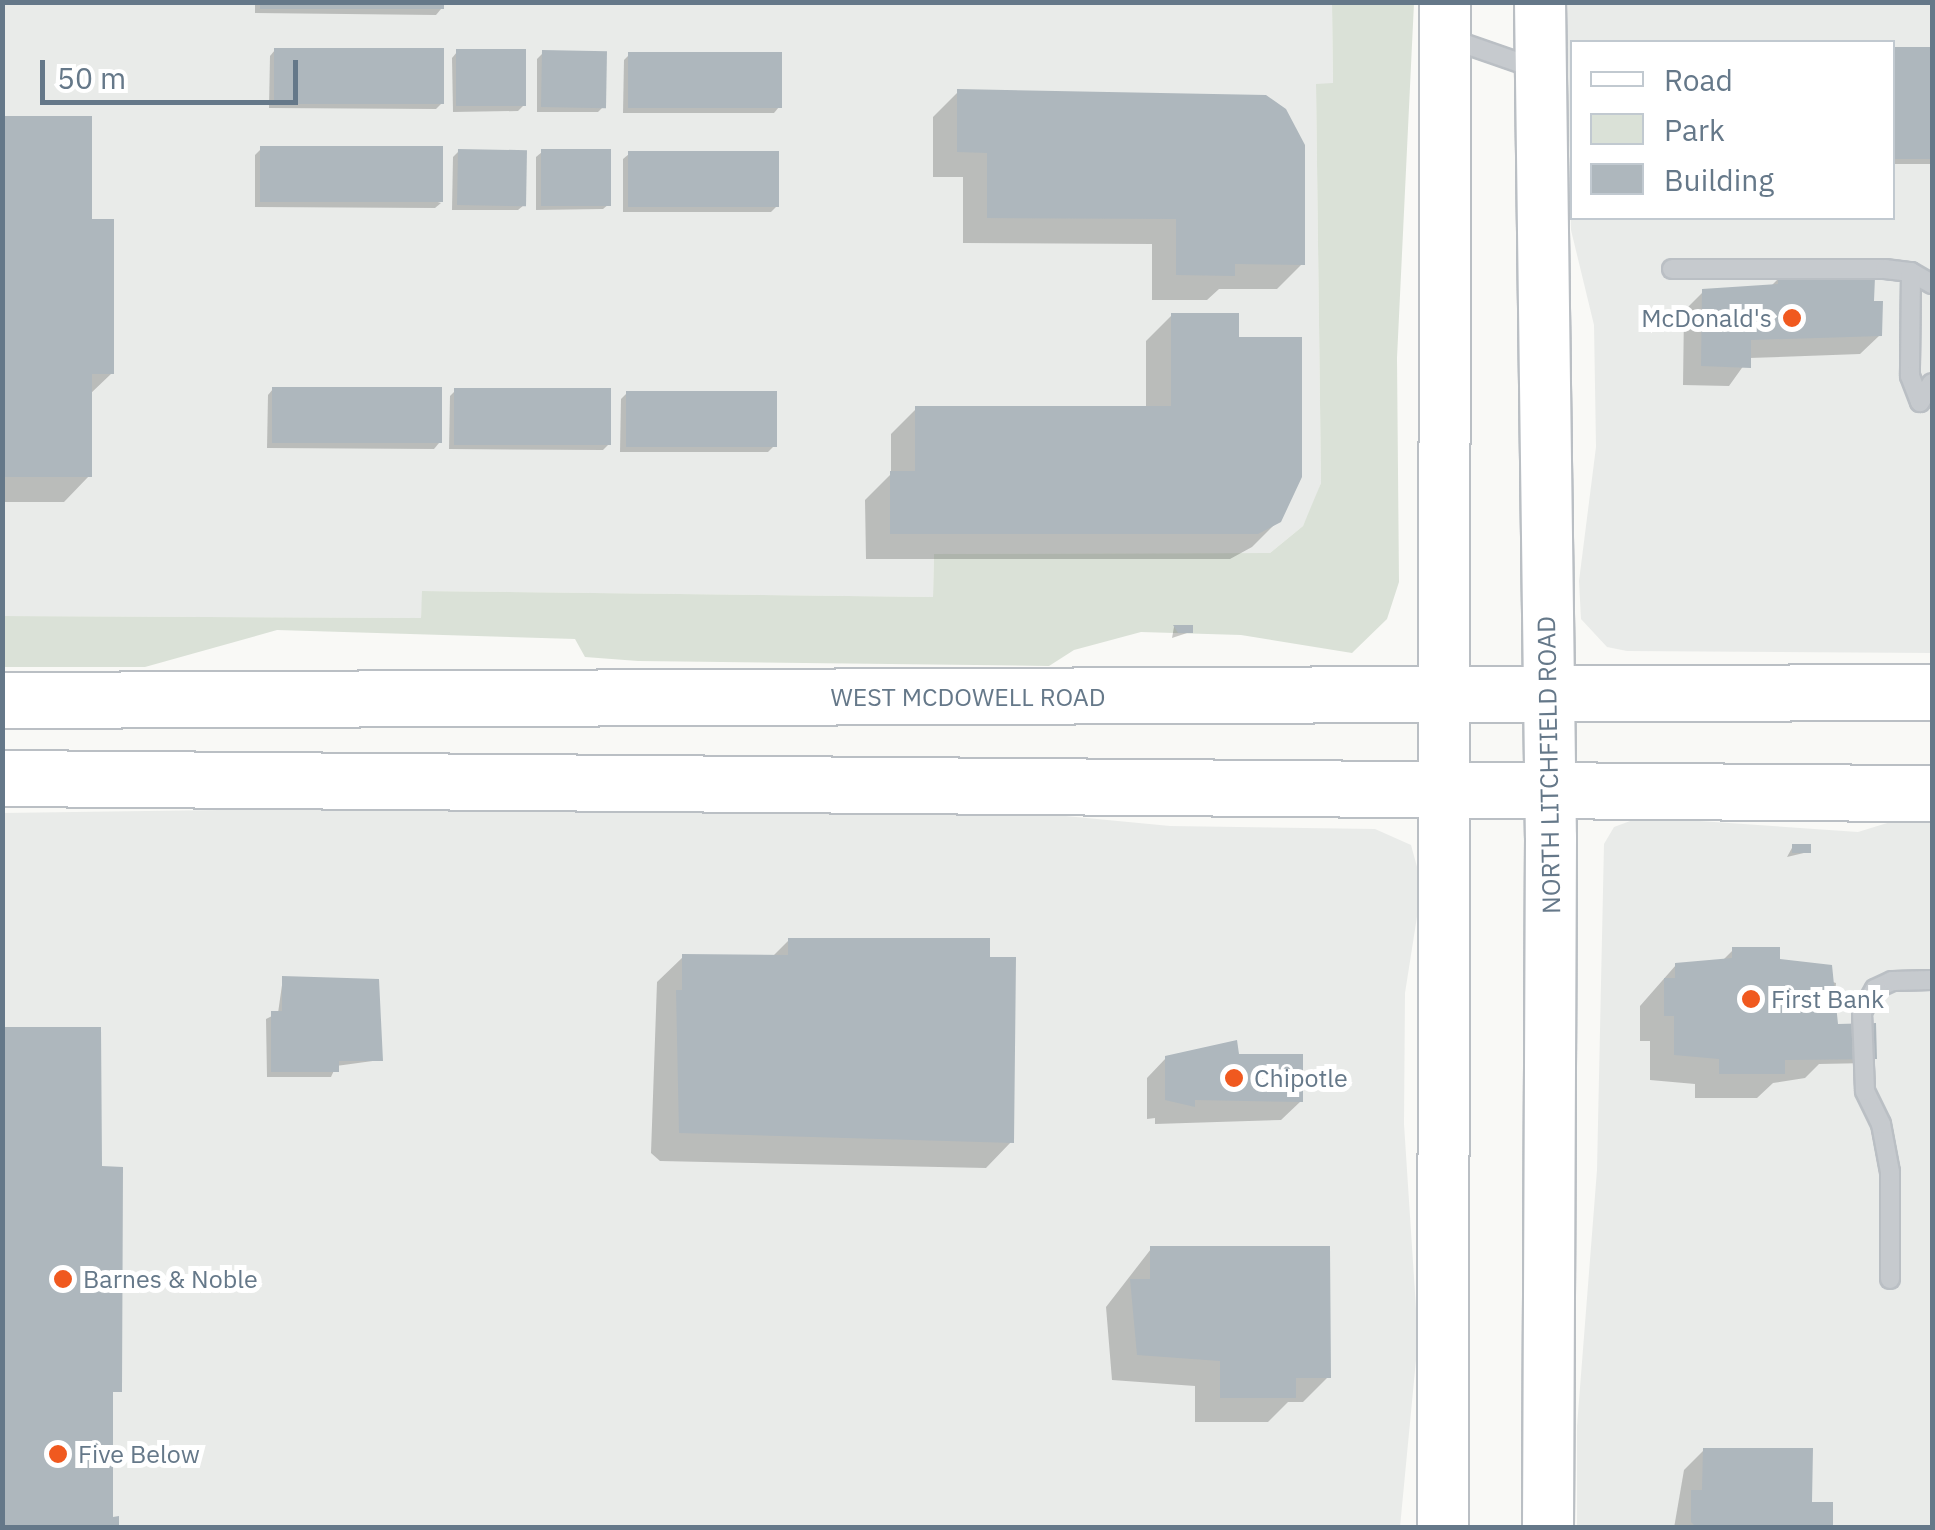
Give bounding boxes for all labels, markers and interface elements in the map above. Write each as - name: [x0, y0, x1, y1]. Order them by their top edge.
- scale bar: [45, 40, 302, 102]
- legend: [1570, 40, 1895, 220]
- text: 50 m: [57, 58, 126, 97]
- text: Road: [1664, 60, 1733, 99]
- text: Park: [1664, 110, 1725, 149]
- text: Building: [1664, 160, 1774, 199]
- place label: McDonald's: [1641, 303, 1772, 333]
- marker: McDonald's: [1781, 307, 1803, 329]
- street label: NORTH LITCHFIELD ROAD: [1531, 616, 1567, 914]
- street label: WEST MCDOWELL ROAD: [830, 682, 1106, 712]
- place label: First Bank: [1771, 984, 1884, 1014]
- marker: First Bank: [1740, 988, 1762, 1010]
- place label: Chipotle: [1254, 1063, 1348, 1093]
- marker: Chipotle: [1223, 1067, 1245, 1089]
- place label: Barnes & Noble: [83, 1264, 258, 1294]
- marker: Barnes & Noble: [52, 1268, 74, 1290]
- place label: Five Below: [78, 1439, 200, 1469]
- marker: Five Below: [47, 1443, 69, 1465]

